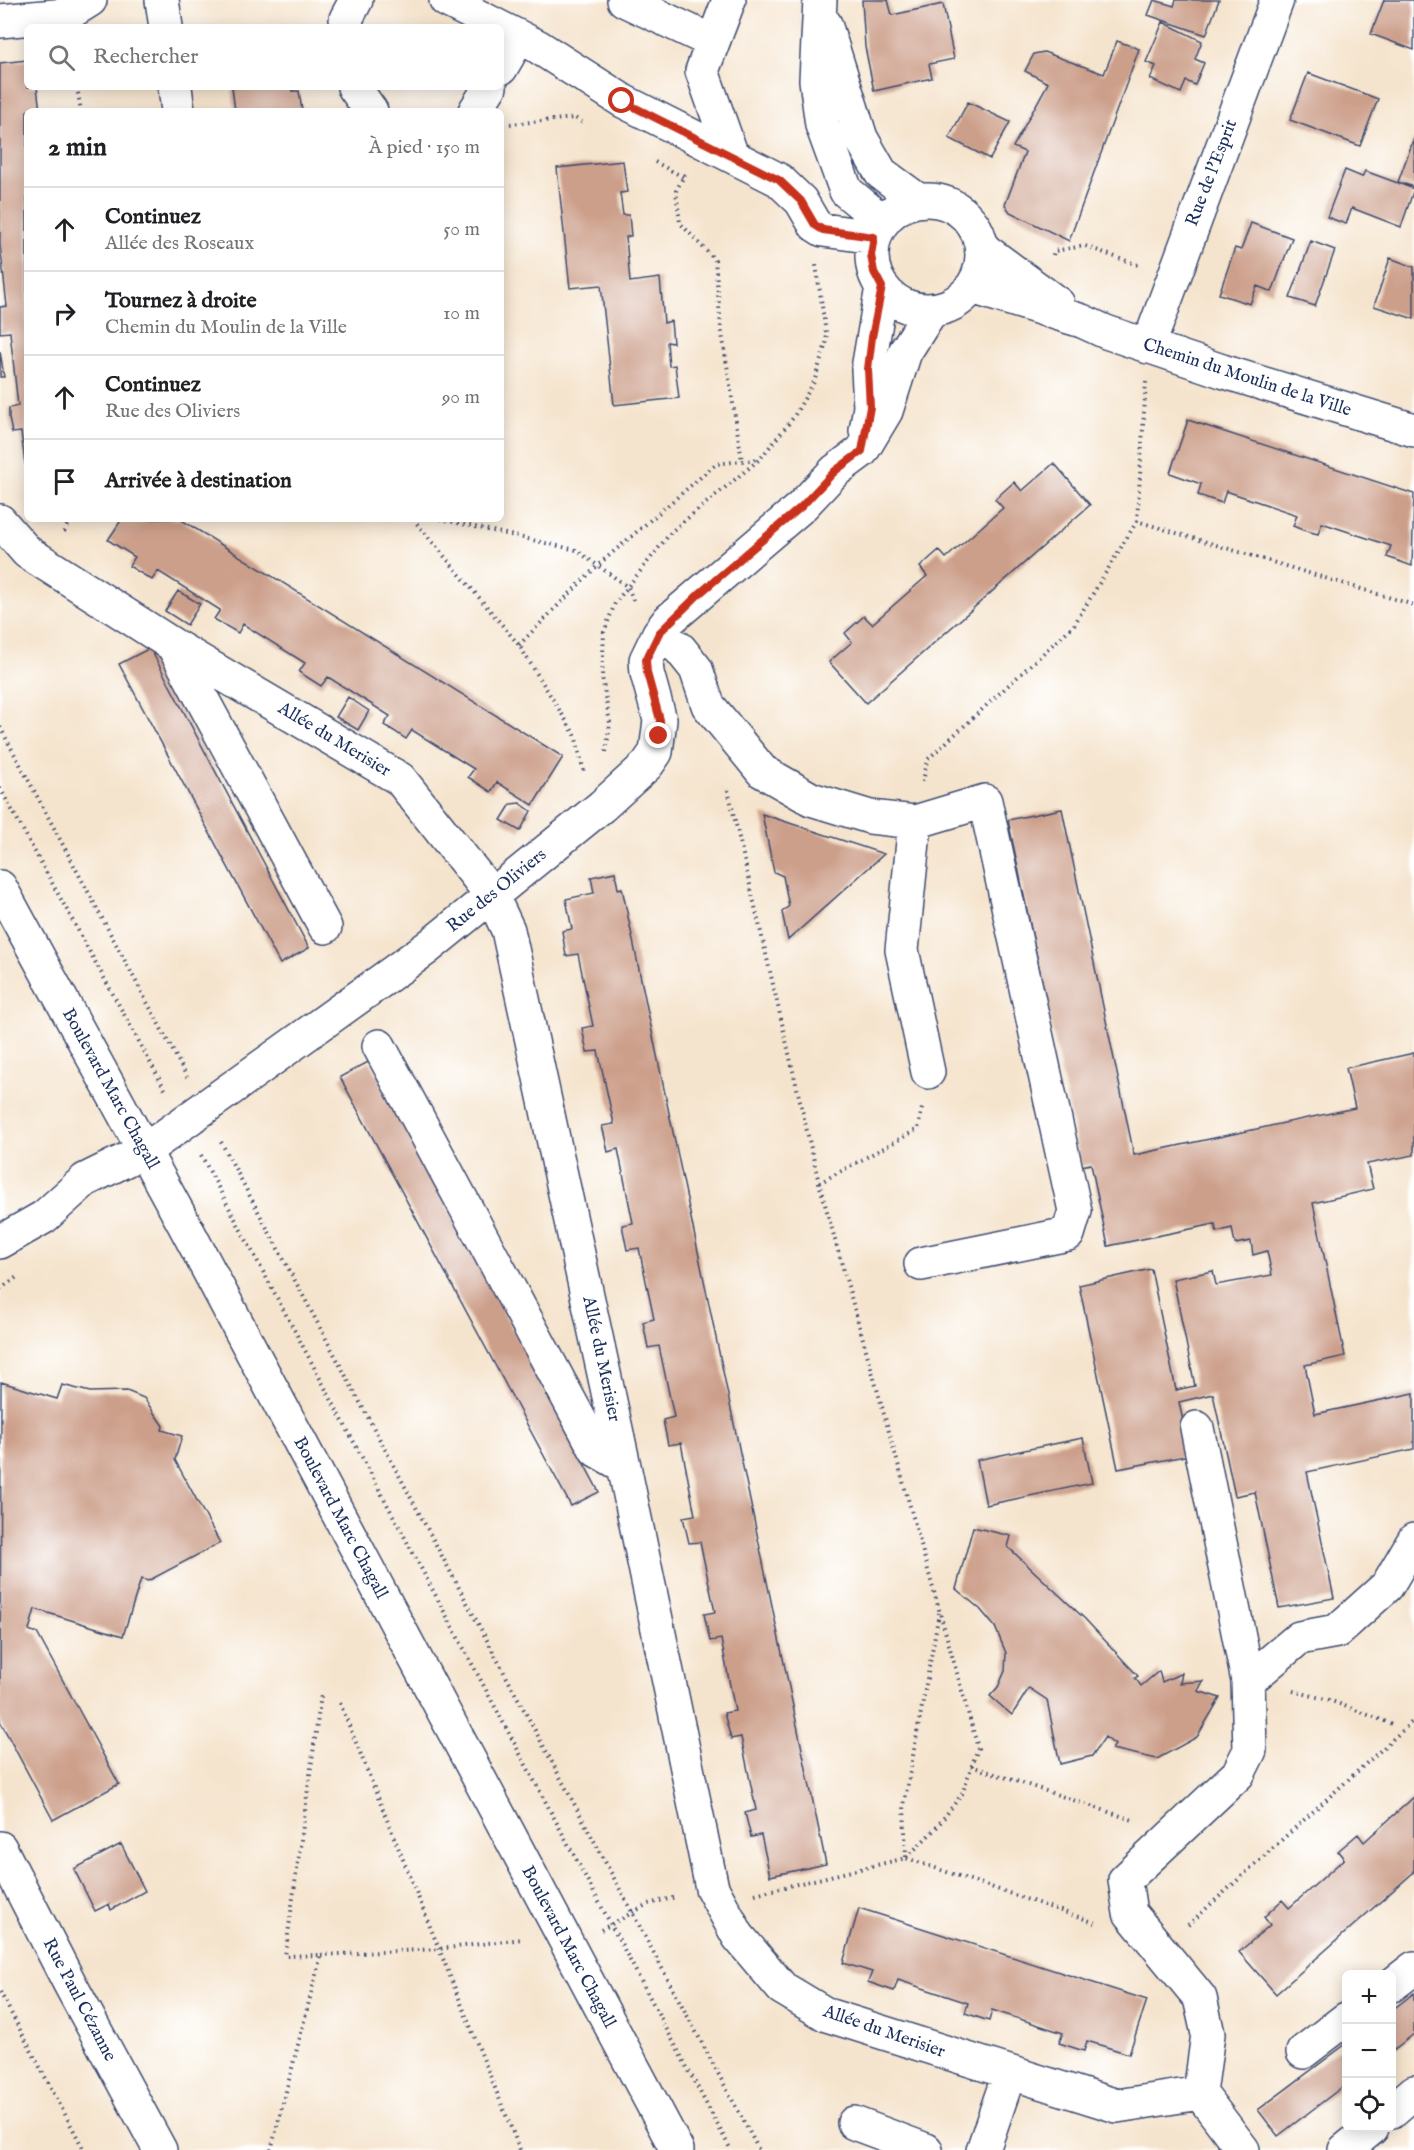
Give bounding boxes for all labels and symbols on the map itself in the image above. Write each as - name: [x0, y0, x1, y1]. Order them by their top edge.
- route start: [608, 87, 634, 113]
- street label: Rue de l'Esprit: [1181, 116, 1243, 230]
- street label: Chemin du Moulin de la Ville: [1140, 333, 1354, 423]
- street label: Allée du Merisier: [273, 697, 395, 783]
- route end: [645, 722, 671, 748]
- street label: Rue des Oliviers: [442, 844, 552, 938]
- street label: Boulevard Marc Chagall: [56, 1005, 164, 1174]
- street label: Allée du Merisier: [576, 1293, 626, 1424]
- street label: Boulevard Marc Chagall: [287, 1433, 393, 1603]
- street label: Boulevard Marc Chagall: [515, 1862, 621, 2032]
- street label: Rue Paul Cézanne: [37, 1935, 121, 2065]
- street label: Allée du Merisier: [819, 2000, 948, 2064]

